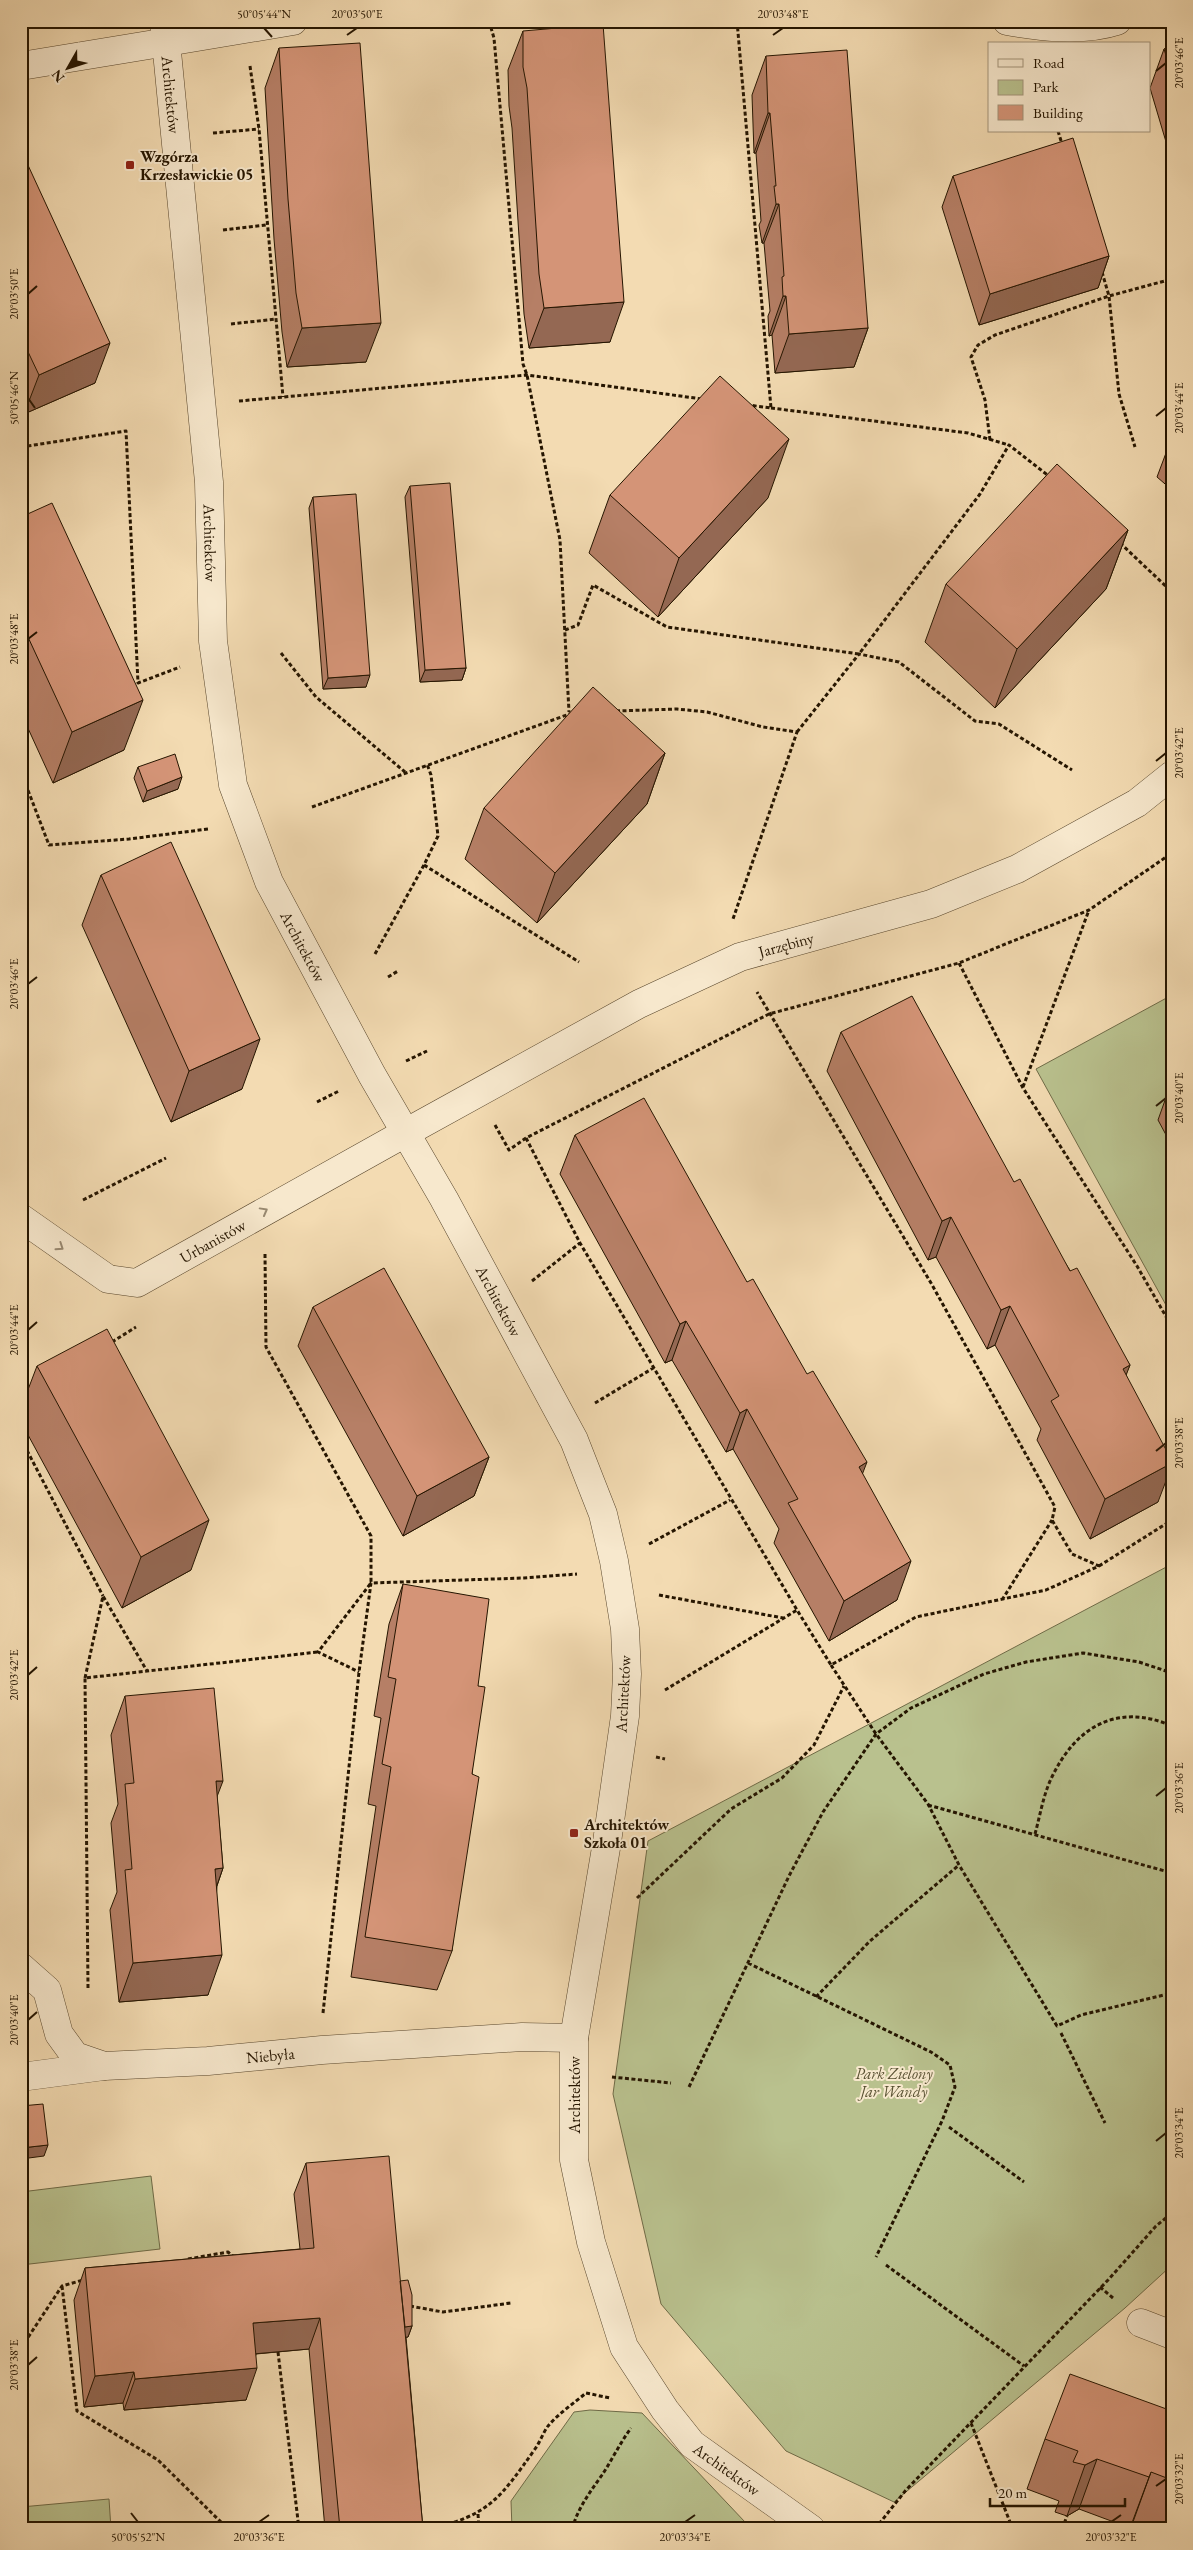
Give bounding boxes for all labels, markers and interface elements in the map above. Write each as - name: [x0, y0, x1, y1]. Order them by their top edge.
- text: 50°05'44"N: [237, 6, 291, 22]
- text: 20°03'50"E: [331, 6, 383, 22]
- text: 20°03'48"E: [757, 6, 809, 22]
- text: 20°03'46"E: [1171, 37, 1187, 89]
- north arrow: [42, 42, 92, 92]
- legend: [988, 42, 1150, 132]
- text: Road: [1033, 53, 1065, 72]
- street label: Architektów: [157, 54, 186, 135]
- text: N: [47, 66, 68, 86]
- text: Park: [1033, 77, 1060, 96]
- text: Building: [1033, 103, 1083, 122]
- place label: Wzgórza Krzesławickie 05: [140, 146, 254, 185]
- marker: Wzgórza Krzesławickie 05: [124, 159, 136, 171]
- text: 20°03'50"E: [6, 268, 22, 320]
- text: 50°05'46"N: [6, 371, 22, 425]
- text: 20°03'44"E: [1171, 382, 1187, 434]
- street label: Architektów: [199, 503, 222, 583]
- text: 20°03'48"E: [6, 613, 22, 665]
- text: 20°03'42"E: [1171, 727, 1187, 779]
- street label: Architektów: [275, 906, 331, 986]
- street label: Jarzębiny: [754, 926, 817, 962]
- text: 20°03'46"E: [6, 958, 22, 1010]
- text: 20°03'40"E: [1171, 1072, 1187, 1124]
- one-way arrow: [259, 1208, 268, 1218]
- street label: Urbanistów: [176, 1213, 250, 1268]
- one-way arrow: [55, 1241, 64, 1250]
- street label: Architektów: [471, 1261, 527, 1341]
- text: 20°03'44"E: [6, 1304, 22, 1356]
- text: 20°03'38"E: [1171, 1417, 1187, 1469]
- text: 20°03'42"E: [6, 1649, 22, 1701]
- street label: Architektów: [610, 1654, 636, 1734]
- text: 20°03'36"E: [1171, 1762, 1187, 1814]
- place label: Architektów Szkoła 01: [583, 1814, 669, 1853]
- marker: Architektów Szkoła 01: [568, 1827, 580, 1839]
- text: 20°03'40"E: [6, 1994, 22, 2046]
- street label: Niebyła: [245, 2042, 296, 2068]
- street label: Architektów: [564, 2055, 585, 2135]
- park label: Park Zielony Jar Wandy: [855, 2063, 933, 2102]
- text: 20°03'34"E: [1171, 2107, 1187, 2159]
- text: 20°03'38"E: [6, 2339, 22, 2391]
- street label: Architektów: [688, 2437, 765, 2501]
- text: 20°03'32"E: [1171, 2453, 1187, 2505]
- scale bar: [990, 2475, 1126, 2507]
- text: 20 m: [998, 2483, 1027, 2502]
- text: 50°05'52"N: [111, 2529, 165, 2545]
- text: 20°03'36"E: [233, 2529, 285, 2545]
- text: 20°03'34"E: [659, 2529, 711, 2545]
- text: 20°03'32"E: [1085, 2529, 1137, 2545]

